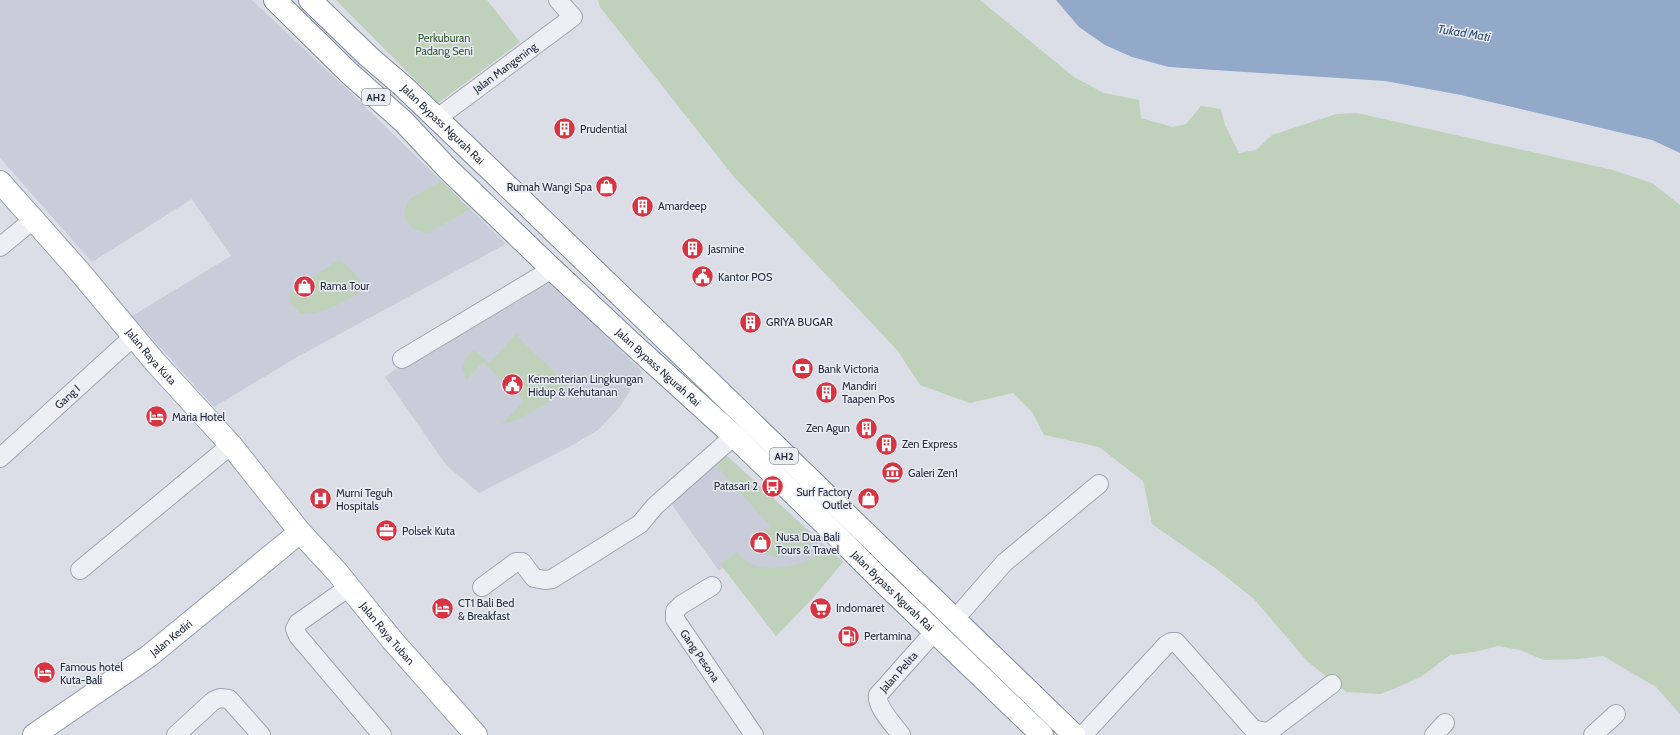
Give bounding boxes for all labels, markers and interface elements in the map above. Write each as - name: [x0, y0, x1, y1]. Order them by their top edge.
- water label: Tukad Mati: [1437, 21, 1492, 44]
- park label: Perkuburan Padang Seni: [415, 31, 473, 58]
- street label: Jalan Mangening: [469, 39, 540, 97]
- street label: Jalan Bypass Ngurah Rai: [398, 81, 487, 167]
- road number: AH2: [362, 89, 390, 105]
- building icon: Prudential: [551, 116, 577, 142]
- place label: Prudential: [580, 122, 628, 136]
- shop icon: Rumah Wangi Spa: [594, 174, 620, 200]
- place label: Rumah Wangi Spa: [507, 180, 593, 194]
- building icon: Amardeep: [629, 193, 655, 219]
- place label: Amardeep: [658, 199, 707, 213]
- building icon: Jasmine: [680, 236, 706, 262]
- place label: Jasmine: [707, 242, 745, 256]
- public building icon: Kantor POS: [689, 264, 715, 290]
- place label: Kantor POS: [718, 270, 773, 284]
- shop icon: Rama Tour: [292, 273, 318, 299]
- place label: Rama Tour: [320, 279, 370, 293]
- building icon: GRIYA BUGAR: [737, 309, 763, 335]
- place label: GRIYA BUGAR: [766, 315, 833, 329]
- street label: Jalan Bypass Ngurah Rai: [612, 324, 704, 409]
- street label: Jalan Raya Kuta: [122, 325, 180, 388]
- bank icon: Bank Victoria: [789, 356, 815, 382]
- place label: Bank Victoria: [818, 362, 879, 376]
- public building icon: Kementerian Lingkungan Hidup & Kehutanan: [499, 372, 525, 398]
- place label: Kementerian Lingkungan Hidup & Kehutanan: [528, 372, 643, 399]
- building icon: Mandiri Taapen Pos: [813, 379, 839, 405]
- place label: Mandiri Taapen Pos: [842, 379, 895, 406]
- street label: Gang I: [52, 382, 83, 412]
- hotel icon: Maria Hotel: [144, 404, 170, 430]
- place label: Maria Hotel: [172, 410, 226, 424]
- building icon: Zen Agun: [853, 415, 879, 441]
- place label: Zen Agun: [806, 421, 850, 435]
- building icon: Zen Express: [873, 431, 899, 457]
- place label: Zen Express: [902, 437, 958, 451]
- road number: AH2: [770, 448, 798, 464]
- museum icon: Galeri Zen1: [880, 460, 906, 486]
- place label: Galeri Zen1: [908, 466, 958, 480]
- bus stop icon: Patasari 2: [760, 473, 786, 499]
- place label: Patasari 2: [714, 479, 758, 493]
- place label: Surf Factory Outlet: [796, 485, 852, 512]
- shop icon: Surf Factory Outlet: [855, 485, 881, 511]
- hospital icon: Murni Teguh Hospitals: [307, 486, 333, 512]
- place label: Murni Teguh Hospitals: [336, 486, 393, 513]
- office icon: Polsek Kuta: [374, 518, 400, 544]
- place label: Polsek Kuta: [402, 524, 456, 538]
- shop icon: Nusa Dua Bali Tours & Travel: [748, 530, 774, 556]
- place label: Nusa Dua Bali Tours & Travel: [776, 530, 840, 557]
- street label: Jalan Bypass Ngurah Rai: [848, 547, 937, 634]
- supermarket icon: Indomaret: [808, 595, 834, 621]
- hotel icon: CT1 Bali Bed & Breakfast: [429, 596, 455, 622]
- place label: CT1 Bali Bed & Breakfast: [458, 596, 514, 623]
- street label: Jalan Raya Tuban: [356, 598, 418, 668]
- place label: Indomaret: [836, 601, 885, 615]
- street label: Jalan Kediri: [146, 617, 195, 660]
- fuel station icon: Pertamina: [836, 623, 862, 649]
- street label: Gang Pesona: [677, 626, 723, 685]
- place label: Pertamina: [864, 629, 912, 643]
- street label: Jalan Pelita: [876, 648, 921, 696]
- hotel icon: Famous hotel Kuta-Bali: [32, 660, 58, 686]
- place label: Famous hotel Kuta-Bali: [60, 660, 123, 687]

